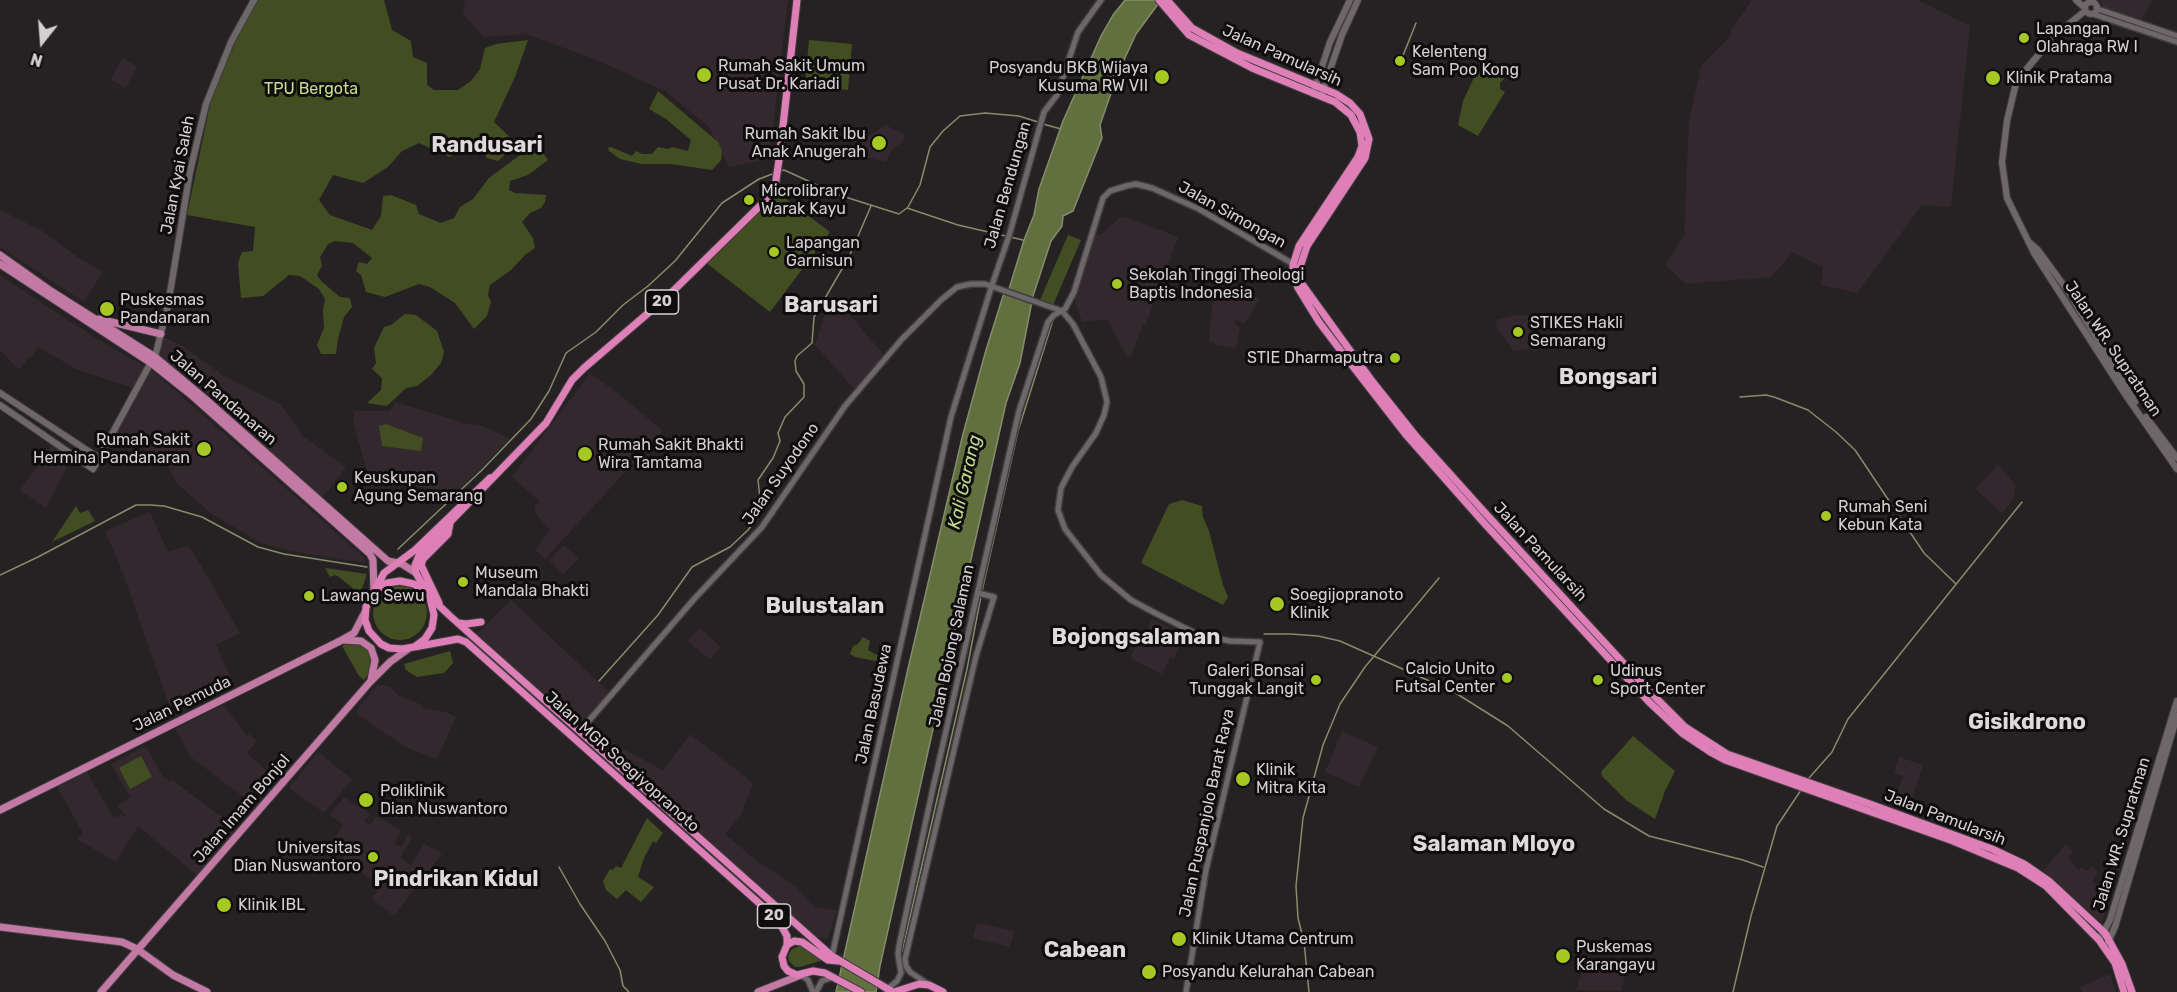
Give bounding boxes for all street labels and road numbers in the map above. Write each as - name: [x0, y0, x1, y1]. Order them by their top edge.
- street label: Jalan Pamularsih: [1219, 21, 1345, 91]
- street label: Jalan Kyai Saleh: [157, 114, 199, 236]
- street label: Jalan Bendungan: [981, 119, 1035, 251]
- street label: Jalan Simongan: [1175, 177, 1289, 253]
- street label: Jalan WR. Supratman: [2060, 278, 2166, 420]
- road number: 20: [646, 290, 678, 314]
- street label: Jalan Pandanaran: [166, 346, 280, 450]
- street label: Jalan Suyodono: [739, 419, 823, 529]
- street label: Jalan Pamularsih: [1489, 498, 1591, 606]
- street label: Jalan Bojong Salaman: [925, 563, 979, 729]
- street label: Jalan Basudewa: [852, 642, 896, 766]
- street label: Jalan Pemuda: [130, 672, 234, 736]
- street label: Jalan MGR Soegiyopranoto: [541, 688, 703, 836]
- street label: Jalan Puspanjolo Barat Raya: [1176, 707, 1238, 919]
- street label: Jalan Imam Bonjol: [190, 751, 294, 867]
- street label: Jalan WR. Supratman: [2090, 755, 2154, 913]
- street label: Jalan Pamularsih: [1882, 786, 2008, 850]
- road number: 20: [758, 904, 790, 928]

